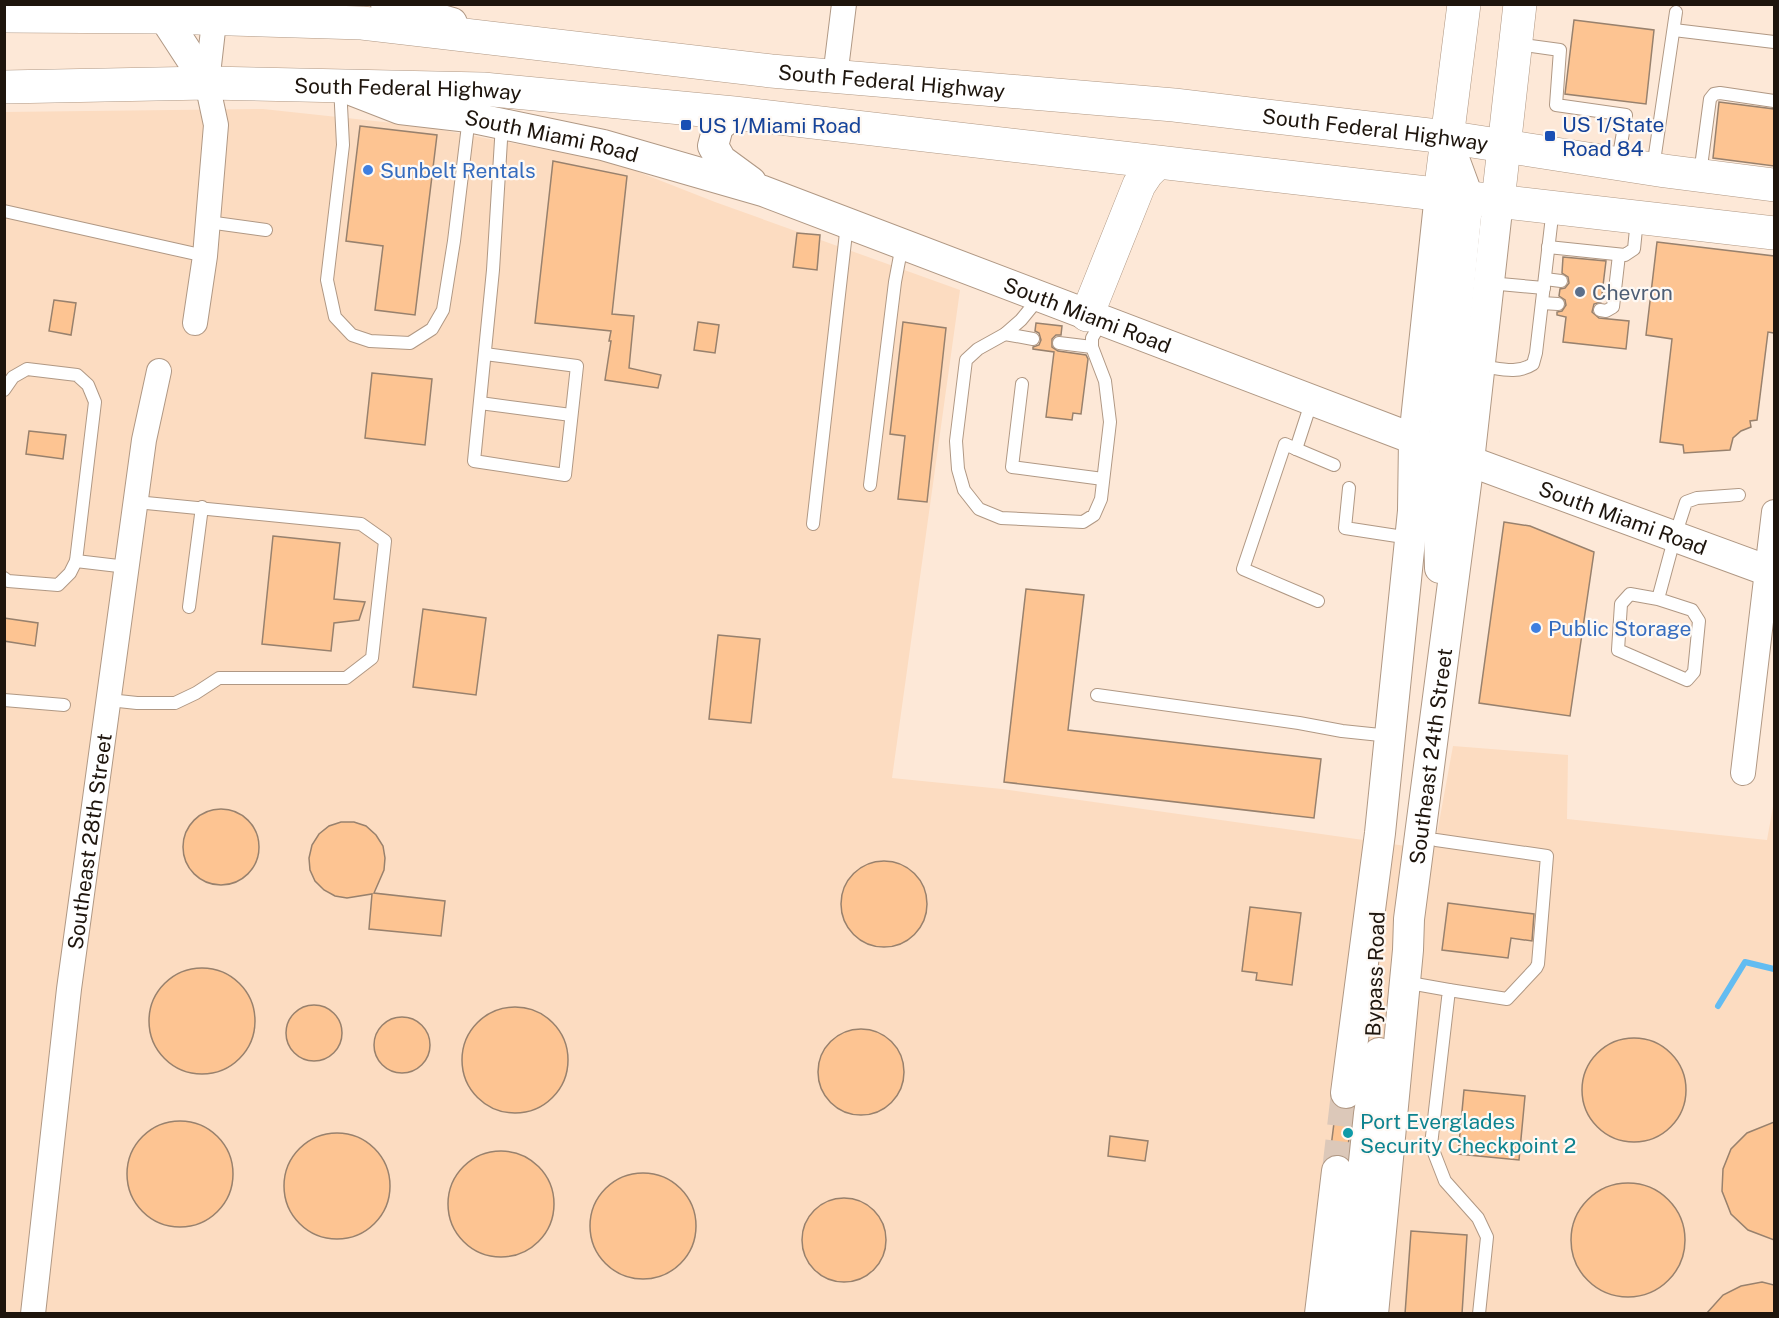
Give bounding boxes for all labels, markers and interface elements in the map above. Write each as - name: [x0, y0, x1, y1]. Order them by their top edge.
- street label: South Federal Highway: [777, 59, 1006, 103]
- street label: South Federal Highway: [294, 72, 523, 105]
- street label: South Federal Highway: [1261, 103, 1490, 156]
- street label: South Miami Road: [463, 104, 641, 167]
- place label: US 1/State Road 84: [1562, 112, 1665, 161]
- place label: US 1/Miami Road: [698, 113, 861, 138]
- marker: US 1/Miami Road: [679, 118, 693, 132]
- marker: US 1/State Road 84: [1543, 129, 1557, 143]
- place label: Sunbelt Rentals: [380, 158, 536, 183]
- marker: Sunbelt Rentals: [361, 163, 375, 177]
- street label: South Miami Road: [1000, 271, 1175, 358]
- place label: Chevron: [1592, 280, 1673, 305]
- marker: Chevron: [1573, 285, 1587, 299]
- street label: South Miami Road: [1535, 475, 1710, 560]
- place label: Public Storage: [1548, 616, 1691, 641]
- marker: Public Storage: [1529, 621, 1543, 635]
- street label: Southeast 24th Street: [1404, 646, 1457, 866]
- street label: Southeast 28th Street: [62, 732, 116, 951]
- street label: Bypass Road: [1360, 911, 1390, 1037]
- place label: Port Everglades Security Checkpoint 2: [1360, 1109, 1576, 1158]
- marker: Port Everglades Security Checkpoint 2: [1341, 1126, 1355, 1140]

